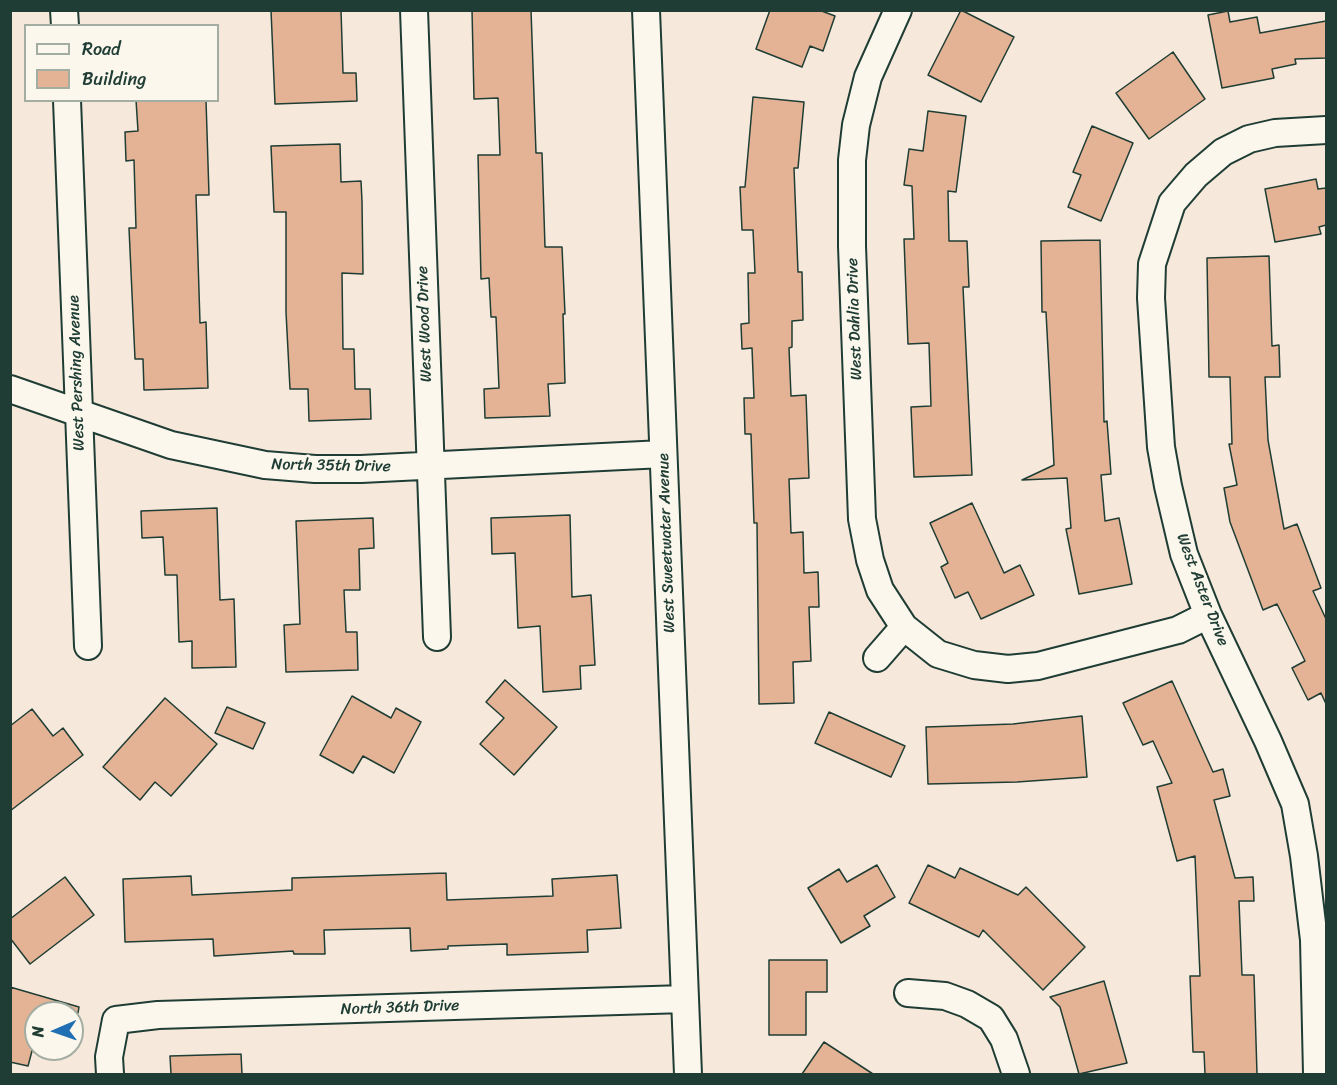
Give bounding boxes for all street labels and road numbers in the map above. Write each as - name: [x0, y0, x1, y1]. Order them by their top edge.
- street label: West Dahlia Drive: [843, 257, 867, 381]
- street label: West Wood Drive: [413, 265, 437, 383]
- street label: West Pershing Avenue: [65, 295, 89, 451]
- street label: West Sweetwater Avenue: [654, 453, 680, 633]
- street label: North 35th Drive: [271, 455, 391, 477]
- street label: West Aster Drive: [1172, 531, 1232, 649]
- street label: North 36th Drive: [340, 996, 460, 1020]

